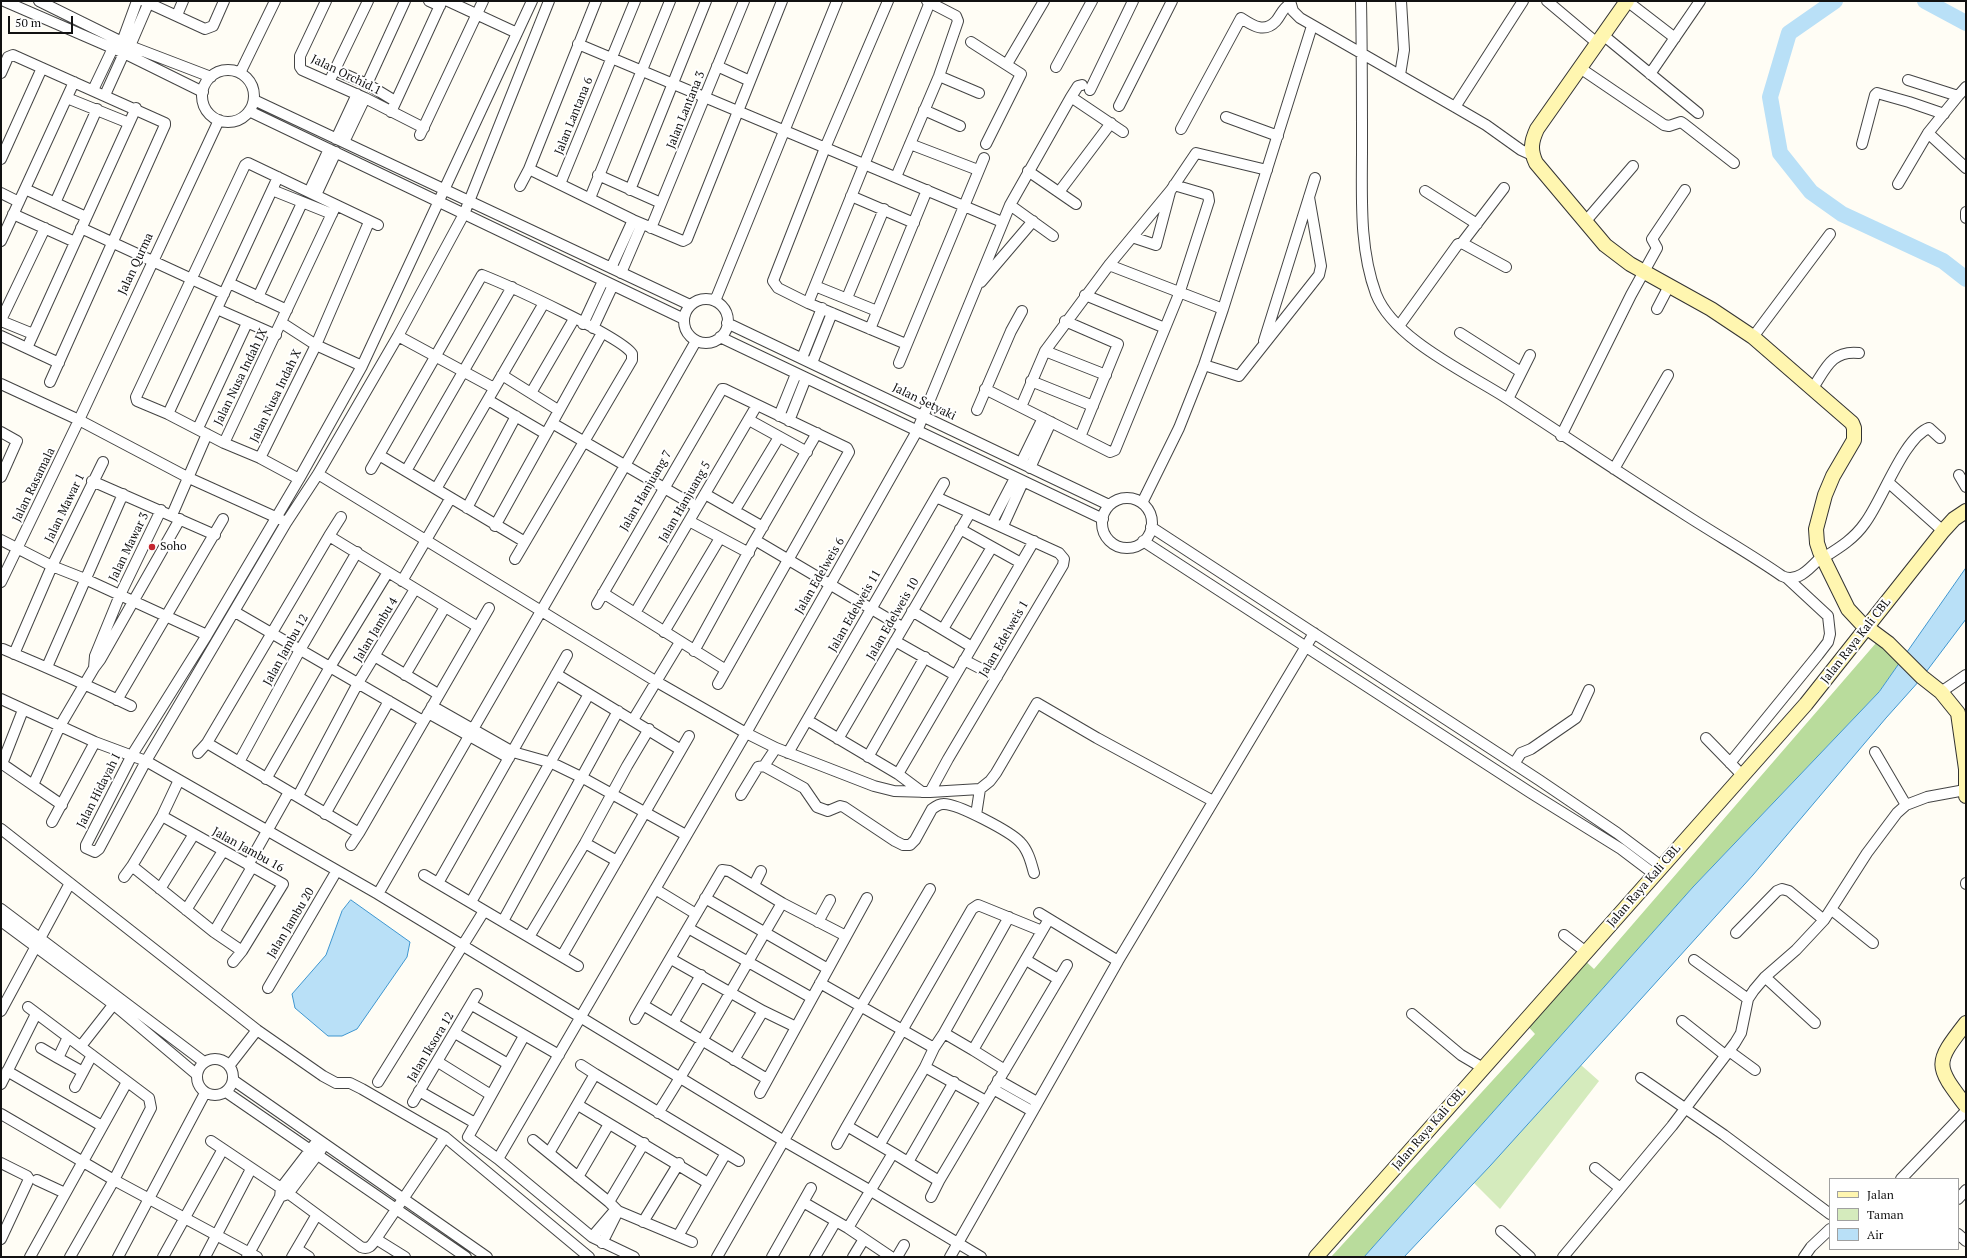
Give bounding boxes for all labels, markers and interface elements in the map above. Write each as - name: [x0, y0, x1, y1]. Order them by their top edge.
- scale bar: [10, 8, 75, 34]
- text: 50 m: [15, 15, 41, 30]
- street label: Jalan Orchid.1: [309, 52, 383, 98]
- street label: Jalan Lantana 3: [664, 69, 708, 151]
- street label: Jalan Lantana 6: [552, 75, 596, 157]
- street label: Jalan Qurma: [115, 231, 157, 297]
- street label: Jalan Nusa Indah IX: [211, 326, 271, 428]
- street label: Jalan Nusa Indah X: [247, 347, 305, 445]
- street label: Jalan Setyaki: [890, 380, 958, 424]
- street label: Jalan Rasamala: [10, 445, 58, 525]
- street label: Jalan Hanjuang 7: [617, 448, 675, 534]
- street label: Jalan Hanjuang 5: [656, 459, 714, 545]
- street label: Jalan Mawar 1: [42, 471, 88, 545]
- street label: Jalan Mawar 3: [106, 510, 152, 584]
- street label: Jalan Edelweis 6: [792, 535, 848, 617]
- place label: Soho: [160, 540, 187, 554]
- marker: Soho: [147, 542, 157, 552]
- street label: Jalan Edelweis 11: [826, 567, 884, 655]
- street label: Jalan Edelweis 10: [864, 575, 922, 663]
- street label: Jalan Jambu 4: [351, 595, 401, 665]
- street label: Jalan Raya Kali CBL: [1818, 595, 1894, 687]
- street label: Jalan Edelweis 1: [976, 598, 1032, 680]
- street label: Jalan Jambu 12: [260, 612, 312, 688]
- street label: Jalan Hidayah I: [74, 752, 124, 830]
- street label: Jalan Jambu 16: [210, 824, 286, 876]
- street label: Jalan Raya Kali CBL: [1604, 842, 1684, 930]
- street label: Jalan Jambu 20: [264, 885, 318, 961]
- street label: Jalan Iksora 12: [405, 1010, 457, 1084]
- street label: Jalan Raya Kali CBL: [1389, 1085, 1469, 1173]
- legend: [1829, 1178, 1959, 1250]
- text: Jalan: [1867, 1187, 1894, 1202]
- text: Taman: [1867, 1207, 1904, 1222]
- text: Air: [1867, 1227, 1883, 1242]

